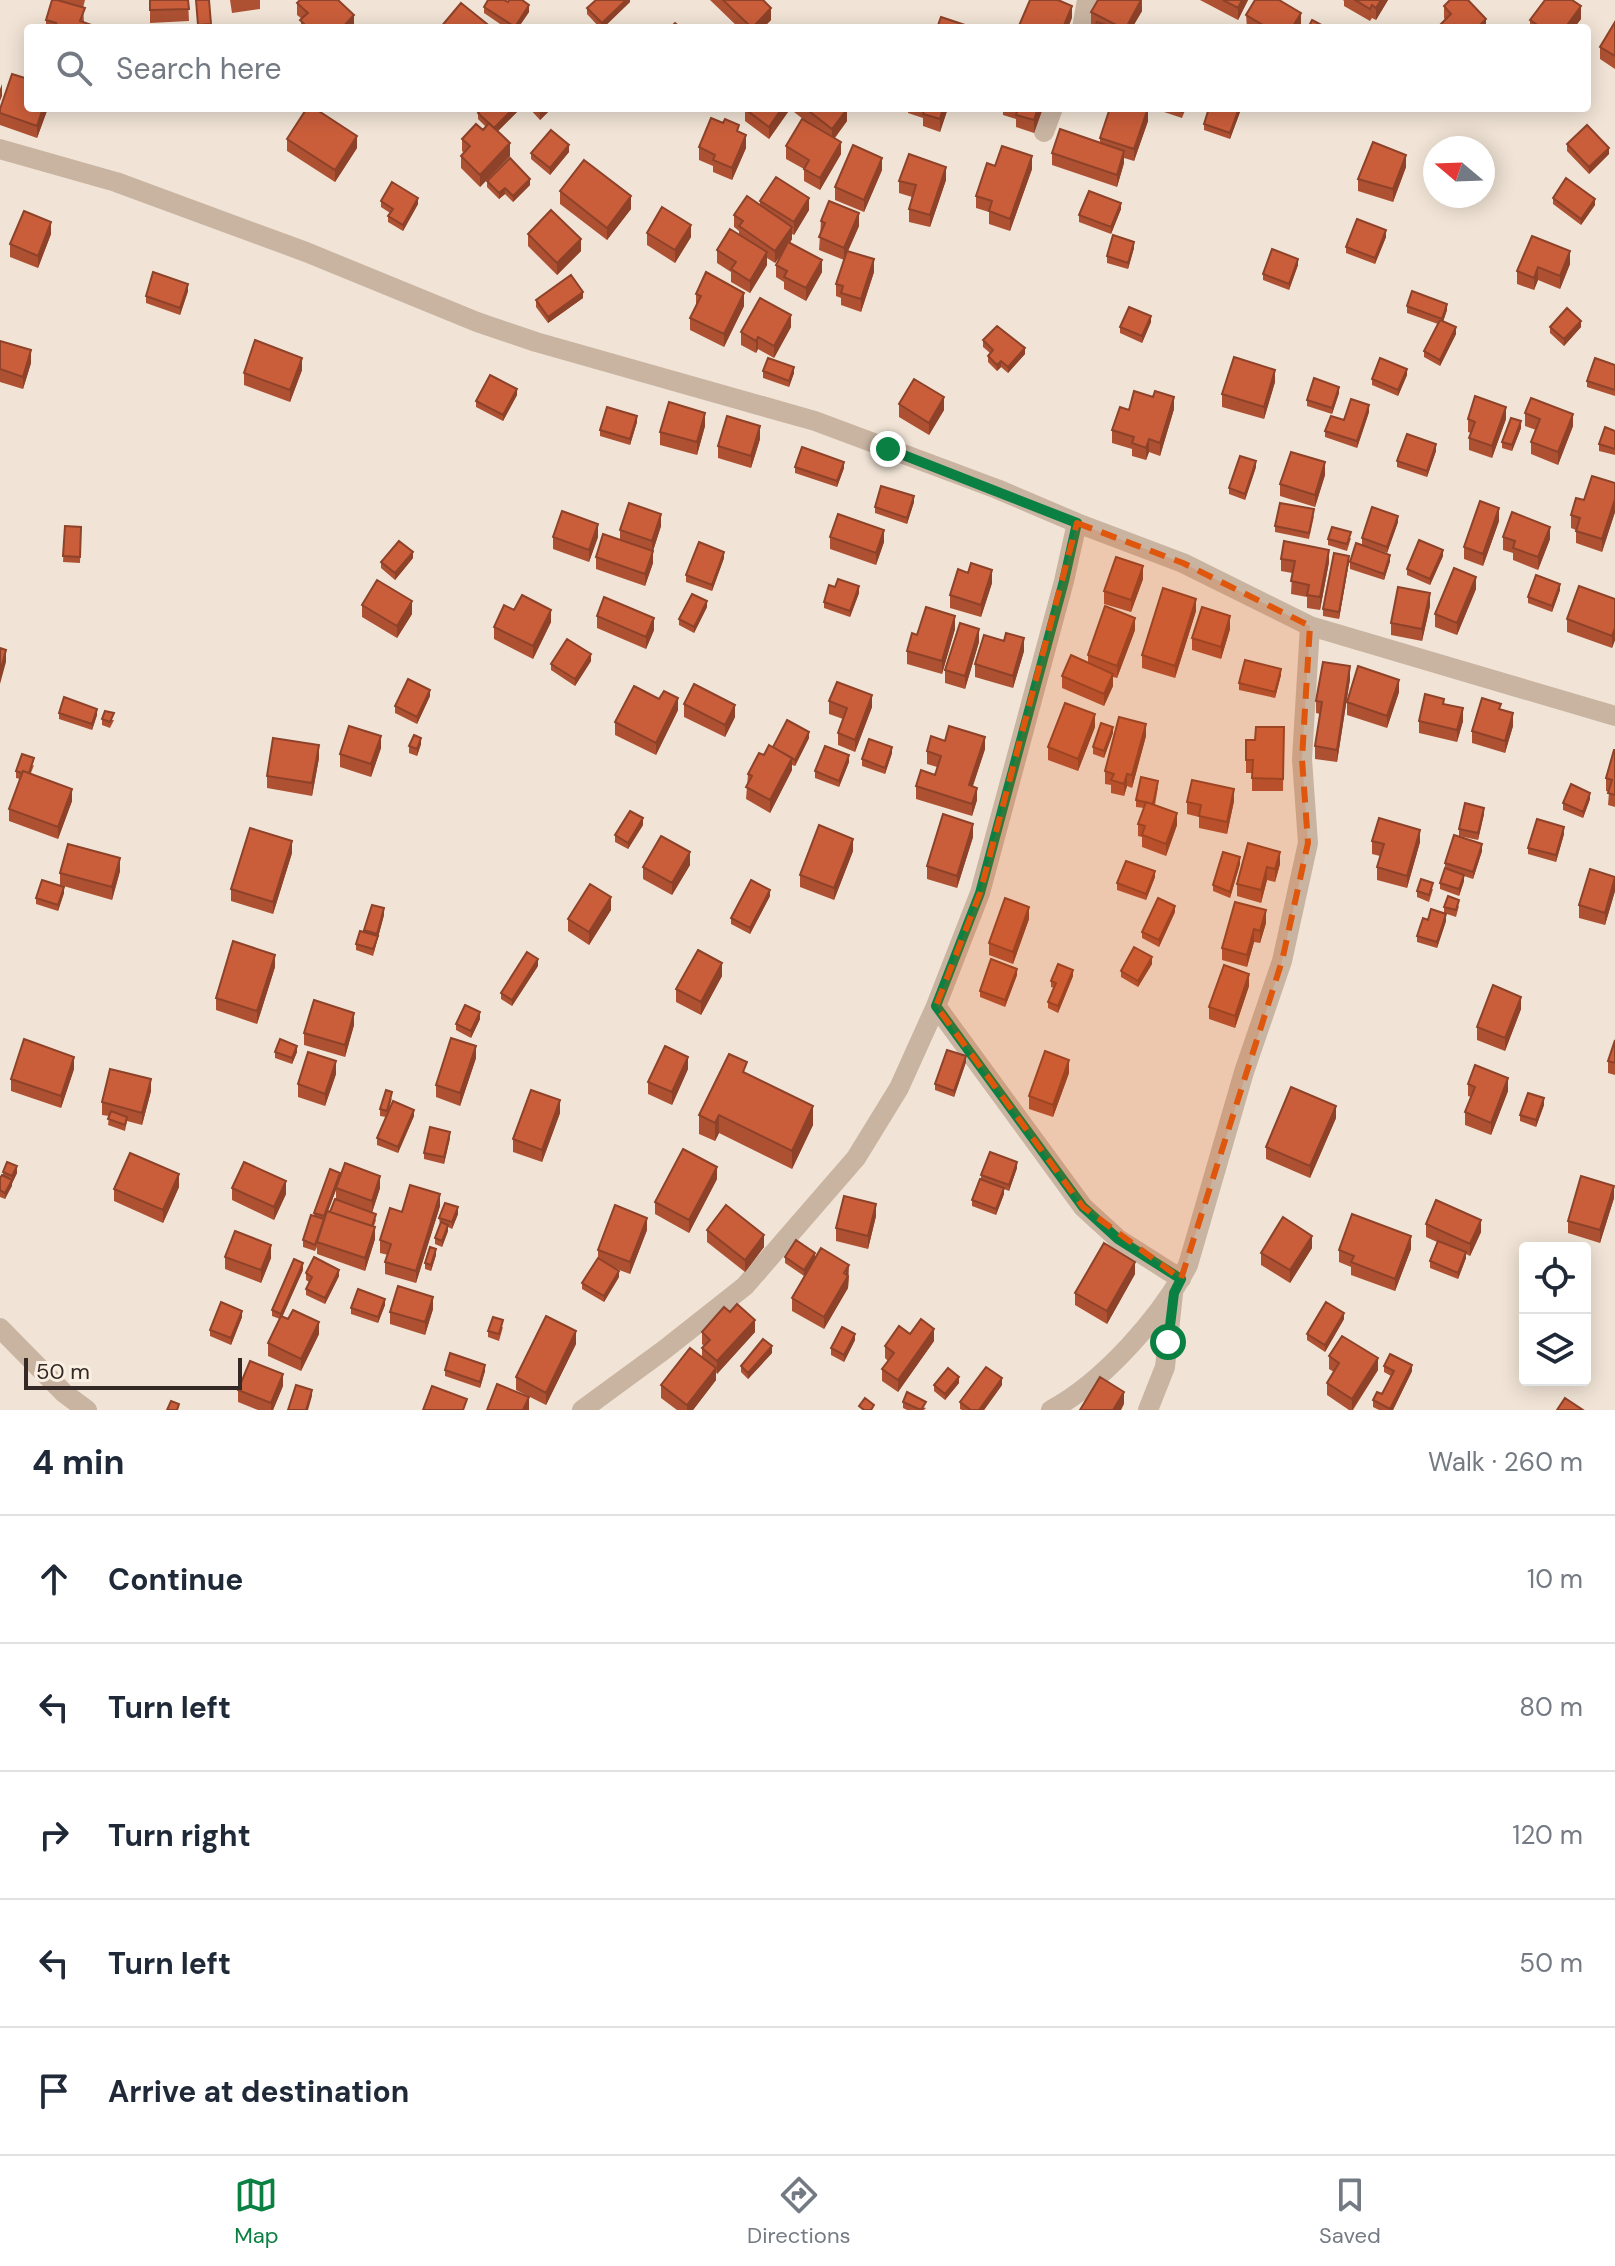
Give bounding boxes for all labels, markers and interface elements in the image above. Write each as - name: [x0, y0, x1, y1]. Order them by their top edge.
- search box: [24, 24, 1591, 112]
- icon: search: [52, 46, 96, 90]
- text: Search here: [116, 49, 282, 88]
- north arrow: [1423, 136, 1495, 208]
- route end: [870, 431, 906, 467]
- map controls: [1519, 1242, 1591, 1386]
- button: locate: [1519, 1242, 1591, 1314]
- button: layers: [1519, 1314, 1591, 1386]
- route start: [1150, 1324, 1186, 1360]
- scale bar: [24, 1354, 242, 1390]
- text: 50 m: [36, 1357, 90, 1386]
- text: 4 min: [32, 1440, 124, 1485]
- text: Walk · 260 m: [1428, 1445, 1583, 1479]
- icon: ahead: [32, 1557, 76, 1601]
- text: Continue: [108, 1560, 243, 1599]
- text: 10 m: [1527, 1562, 1583, 1596]
- icon: left: [32, 1685, 76, 1729]
- text: Turn left: [108, 1688, 231, 1727]
- text: 80 m: [1519, 1690, 1583, 1724]
- icon: right: [32, 1813, 76, 1857]
- text: Turn right: [108, 1816, 251, 1855]
- text: 120 m: [1512, 1818, 1583, 1852]
- icon: left: [32, 1941, 76, 1985]
- text: Turn left: [108, 1944, 231, 1983]
- text: 50 m: [1519, 1946, 1583, 1980]
- icon: arrive: [32, 2069, 76, 2113]
- text: Arrive at destination: [108, 2072, 409, 2111]
- tab: Map: [234, 2173, 279, 2250]
- tab: Directions: [747, 2173, 851, 2250]
- tab: Saved: [1319, 2173, 1381, 2250]

